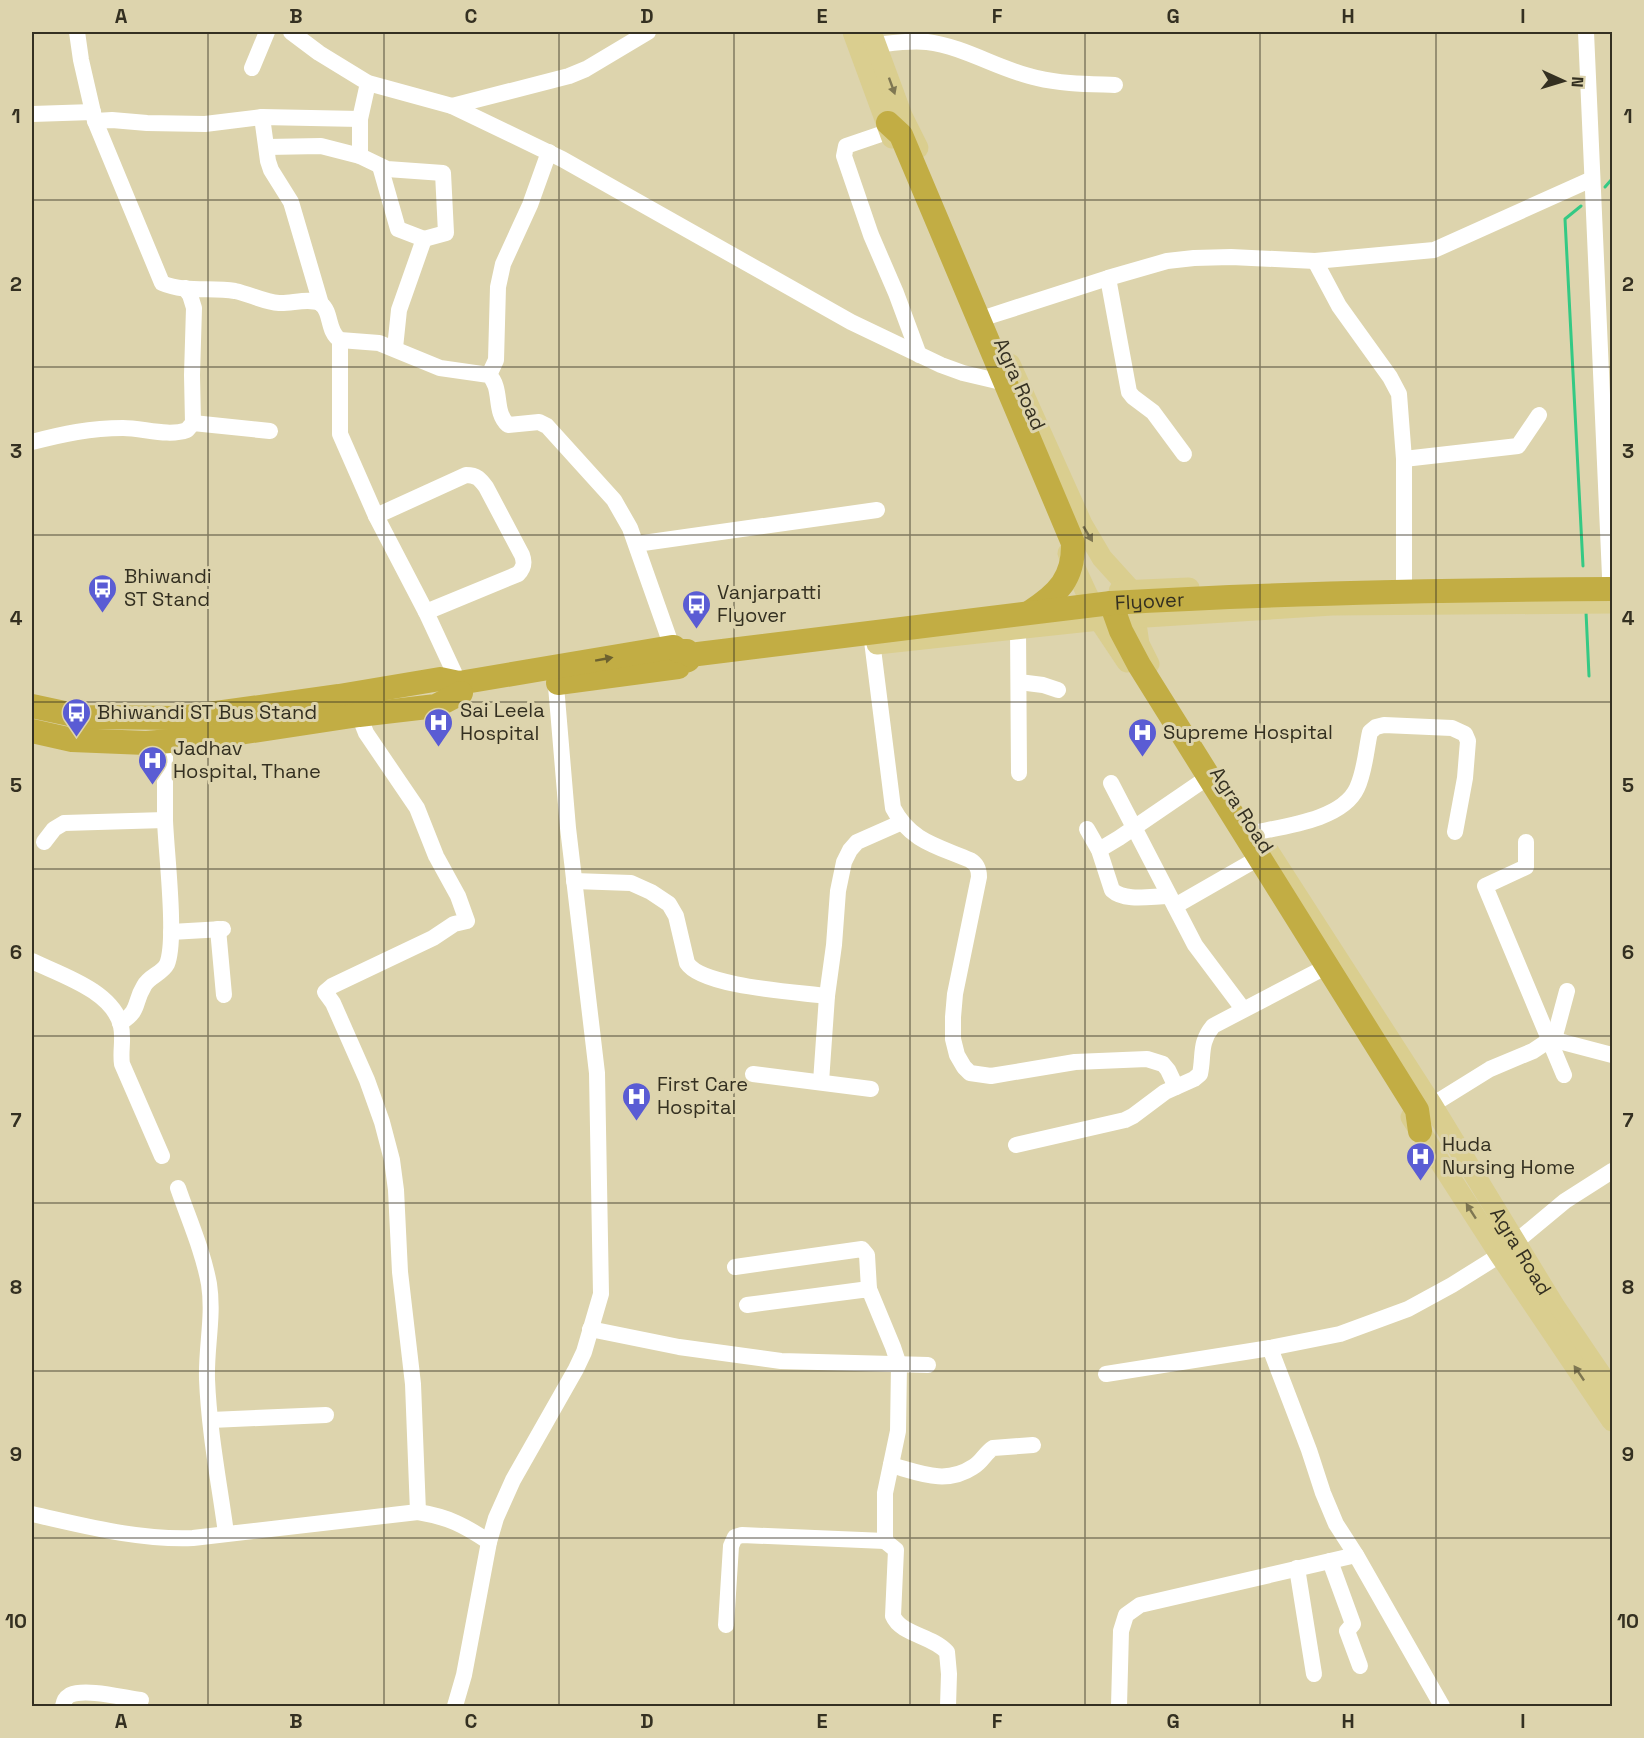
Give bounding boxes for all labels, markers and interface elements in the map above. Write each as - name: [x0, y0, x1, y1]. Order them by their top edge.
- text: A: [115, 3, 128, 29]
- text: B: [289, 3, 303, 29]
- text: C: [465, 3, 478, 29]
- text: D: [640, 3, 654, 29]
- text: E: [816, 3, 828, 29]
- text: F: [992, 3, 1003, 29]
- text: G: [1166, 3, 1180, 29]
- text: H: [1341, 3, 1355, 29]
- text: I: [1520, 3, 1526, 29]
- north arrow: [1533, 51, 1593, 111]
- text: N: [1567, 76, 1588, 88]
- one-way arrow: [887, 77, 897, 95]
- text: 1: [11, 103, 21, 129]
- text: 1: [1623, 103, 1633, 129]
- text: 2: [10, 271, 22, 297]
- text: 2: [1622, 271, 1634, 297]
- street label: Agra Road: [988, 334, 1052, 434]
- text: 3: [10, 438, 22, 464]
- text: 3: [1622, 438, 1634, 464]
- one-way arrow: [1082, 526, 1093, 542]
- place label: Bhiwandi ST Stand: [124, 563, 212, 612]
- bus stop icon: Bhiwandi ST Stand: [87, 572, 119, 614]
- place label: Vanjarpatti Flyover: [717, 579, 821, 628]
- street label: Flyover: [1114, 586, 1185, 616]
- bus stop icon: Vanjarpatti Flyover: [680, 588, 712, 630]
- text: 4: [10, 605, 23, 631]
- text: 4: [1622, 605, 1635, 631]
- one-way arrow: [594, 654, 613, 663]
- bus stop icon: Bhiwandi ST Bus Stand: [60, 696, 92, 738]
- place label: Sai Leela Hospital: [460, 697, 545, 746]
- place label: Bhiwandi ST Bus Stand: [97, 699, 317, 725]
- hospital icon: Sai Leela Hospital: [423, 706, 455, 748]
- hospital icon: Supreme Hospital: [1126, 716, 1158, 758]
- place label: Supreme Hospital: [1163, 719, 1333, 745]
- place label: Jadhav Hospital, Thane: [173, 735, 321, 784]
- hospital icon: Jadhav Hospital, Thane: [136, 744, 168, 786]
- street label: Agra Road: [1204, 762, 1280, 858]
- text: 5: [10, 772, 22, 798]
- text: 5: [1622, 772, 1634, 798]
- text: 6: [10, 939, 22, 965]
- text: 6: [1622, 939, 1634, 965]
- place label: First Care Hospital: [657, 1071, 748, 1120]
- hospital icon: First Care Hospital: [620, 1080, 652, 1122]
- text: 7: [10, 1107, 22, 1133]
- text: 7: [1622, 1107, 1634, 1133]
- place label: Huda Nursing Home: [1442, 1131, 1575, 1180]
- hospital icon: Huda Nursing Home: [1405, 1140, 1437, 1182]
- street label: Agra Road: [1484, 1202, 1558, 1300]
- one-way arrow: [1465, 1203, 1477, 1219]
- text: 8: [10, 1274, 22, 1300]
- text: 8: [1622, 1274, 1634, 1300]
- one-way arrow: [1573, 1365, 1584, 1382]
- text: 9: [10, 1441, 22, 1467]
- text: 9: [1622, 1441, 1634, 1467]
- text: 10: [5, 1608, 27, 1634]
- text: 10: [1617, 1608, 1639, 1634]
- text: A: [115, 1708, 128, 1734]
- text: B: [289, 1708, 303, 1734]
- text: C: [465, 1708, 478, 1734]
- text: D: [640, 1708, 654, 1734]
- text: E: [816, 1708, 828, 1734]
- text: F: [992, 1708, 1003, 1734]
- text: G: [1166, 1708, 1180, 1734]
- text: H: [1341, 1708, 1355, 1734]
- text: I: [1520, 1708, 1526, 1734]

